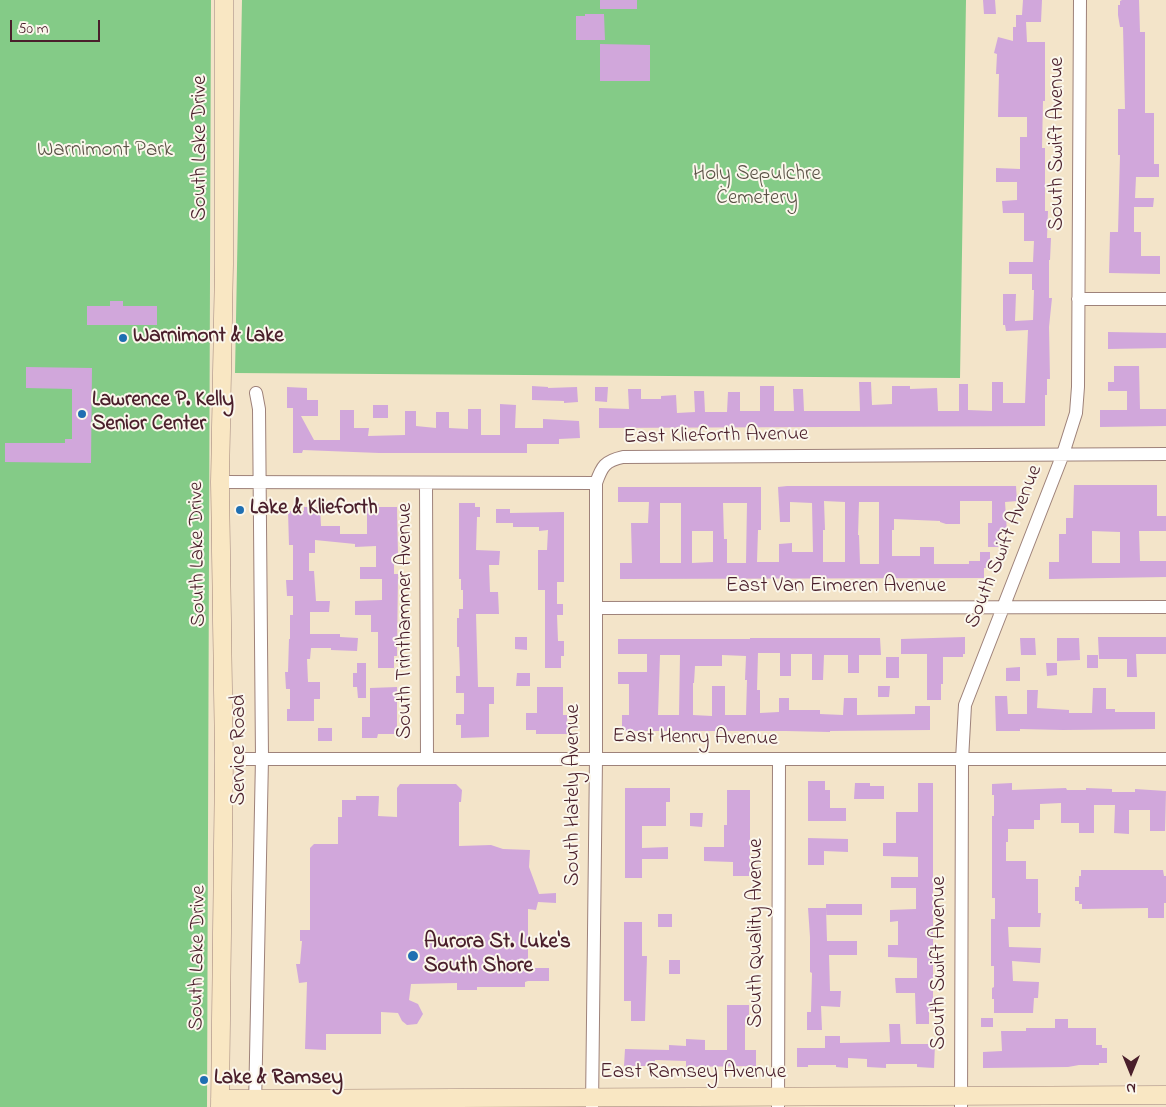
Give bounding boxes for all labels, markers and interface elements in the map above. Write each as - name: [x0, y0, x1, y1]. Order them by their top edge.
- scale bar: [12, 10, 102, 42]
- text: 50 m: [18, 18, 48, 40]
- street label: South Swift Avenue: [1046, 57, 1072, 231]
- street label: South Lake Drive: [189, 75, 215, 221]
- park label: Warnimont Park: [37, 139, 173, 165]
- park label: Holy Sepulchre Cemetery: [693, 163, 821, 213]
- place label: Warnimont & Lake: [133, 325, 284, 351]
- marker: Warnimont & Lake: [117, 332, 129, 344]
- place label: Lawrence P. Kelly Senior Center: [92, 389, 234, 439]
- marker: Lawrence P. Kelly Senior Center: [76, 408, 88, 420]
- street label: East Klieforth Avenue: [623, 423, 809, 451]
- street label: South Swift Avenue: [961, 462, 1049, 632]
- street label: South Lake Drive: [185, 481, 213, 627]
- place label: Lake & Klieforth: [250, 497, 378, 523]
- street label: South Trinthammer Avenue: [394, 503, 420, 739]
- marker: Lake & Klieforth: [234, 504, 246, 516]
- street label: East Van Eimeren Avenue: [726, 575, 946, 601]
- street label: Service Road: [228, 695, 254, 805]
- street label: South Hately Avenue: [562, 704, 588, 886]
- street label: East Henry Avenue: [612, 725, 778, 753]
- street label: South Quality Avenue: [745, 838, 771, 1028]
- street label: South Swift Avenue: [928, 876, 954, 1050]
- street label: South Lake Drive: [185, 885, 213, 1031]
- place label: Aurora St. Luke's South Shore: [424, 931, 571, 981]
- marker: Aurora St. Luke's South Shore: [406, 949, 420, 963]
- north arrow: [1106, 1047, 1156, 1097]
- street label: East Ramsey Avenue: [600, 1061, 786, 1087]
- place label: Lake & Ramsey: [214, 1067, 343, 1093]
- marker: Lake & Ramsey: [198, 1074, 210, 1086]
- text: N: [1126, 1077, 1136, 1098]

